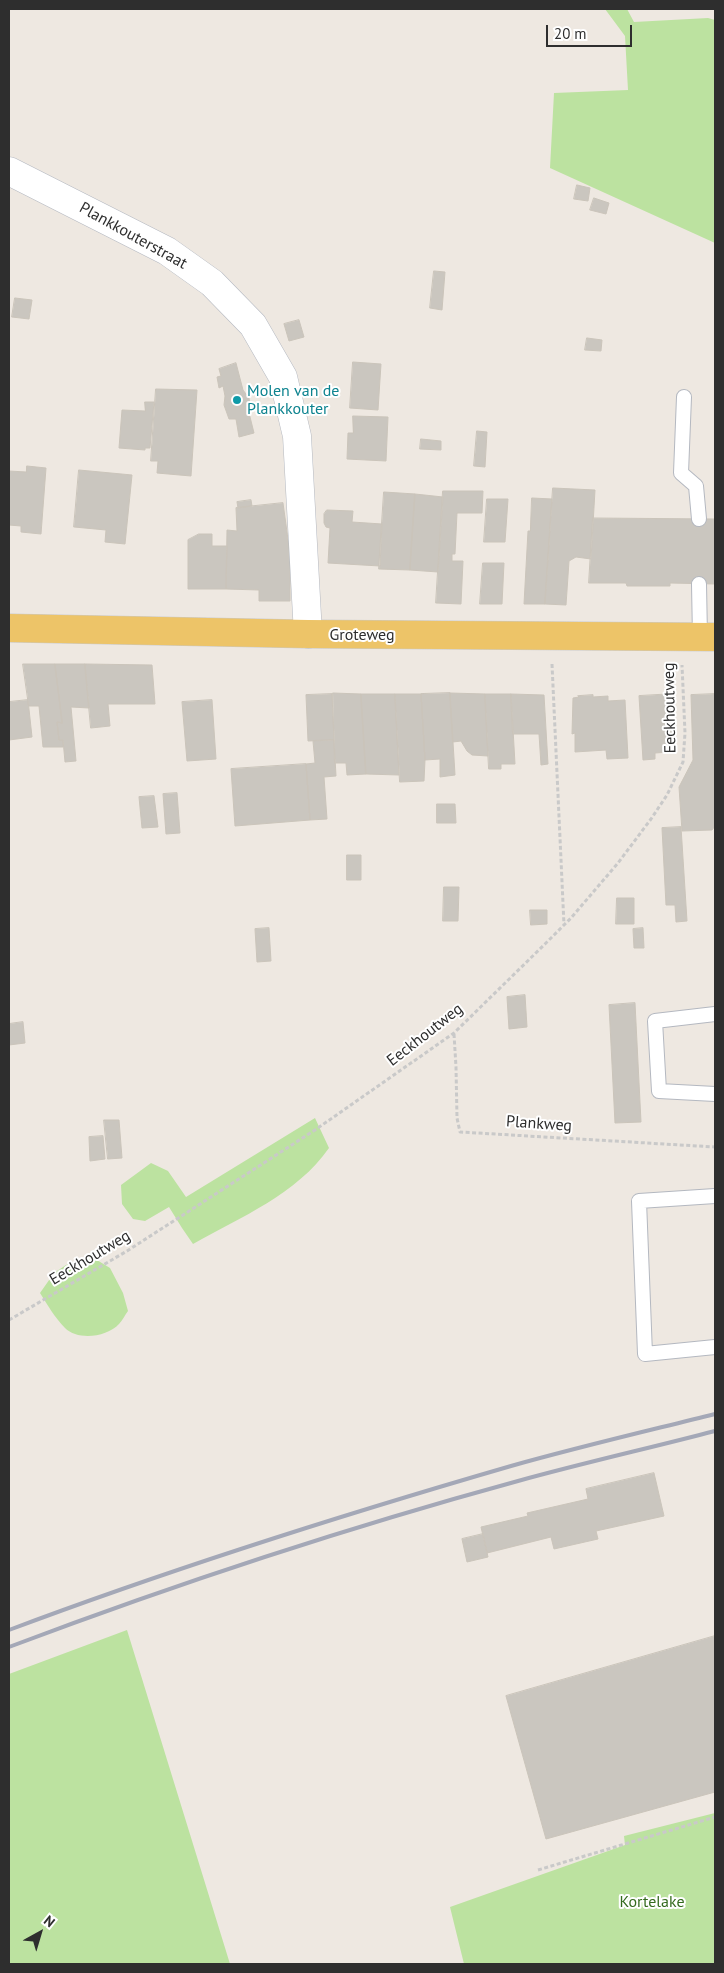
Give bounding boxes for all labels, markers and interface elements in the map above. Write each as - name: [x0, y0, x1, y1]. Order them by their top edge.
- scale bar: [549, 15, 635, 47]
- text: 20 m: [554, 24, 587, 43]
- street label: Plankkouterstraat: [76, 198, 190, 274]
- place label: Molen van de Plankkouter: [247, 381, 339, 419]
- marker: Molen van de Plankkouter: [231, 394, 243, 406]
- street label: Groteweg: [329, 625, 395, 645]
- street label: Eeckhoutweg: [660, 662, 680, 754]
- street label: Eeckhoutweg: [383, 999, 467, 1071]
- street label: Plankweg: [505, 1112, 573, 1136]
- street label: Eeckhoutweg: [46, 1226, 134, 1290]
- park label: Kortelake: [619, 1892, 685, 1912]
- north arrow: [15, 1908, 65, 1958]
- text: N: [40, 1911, 59, 1931]

